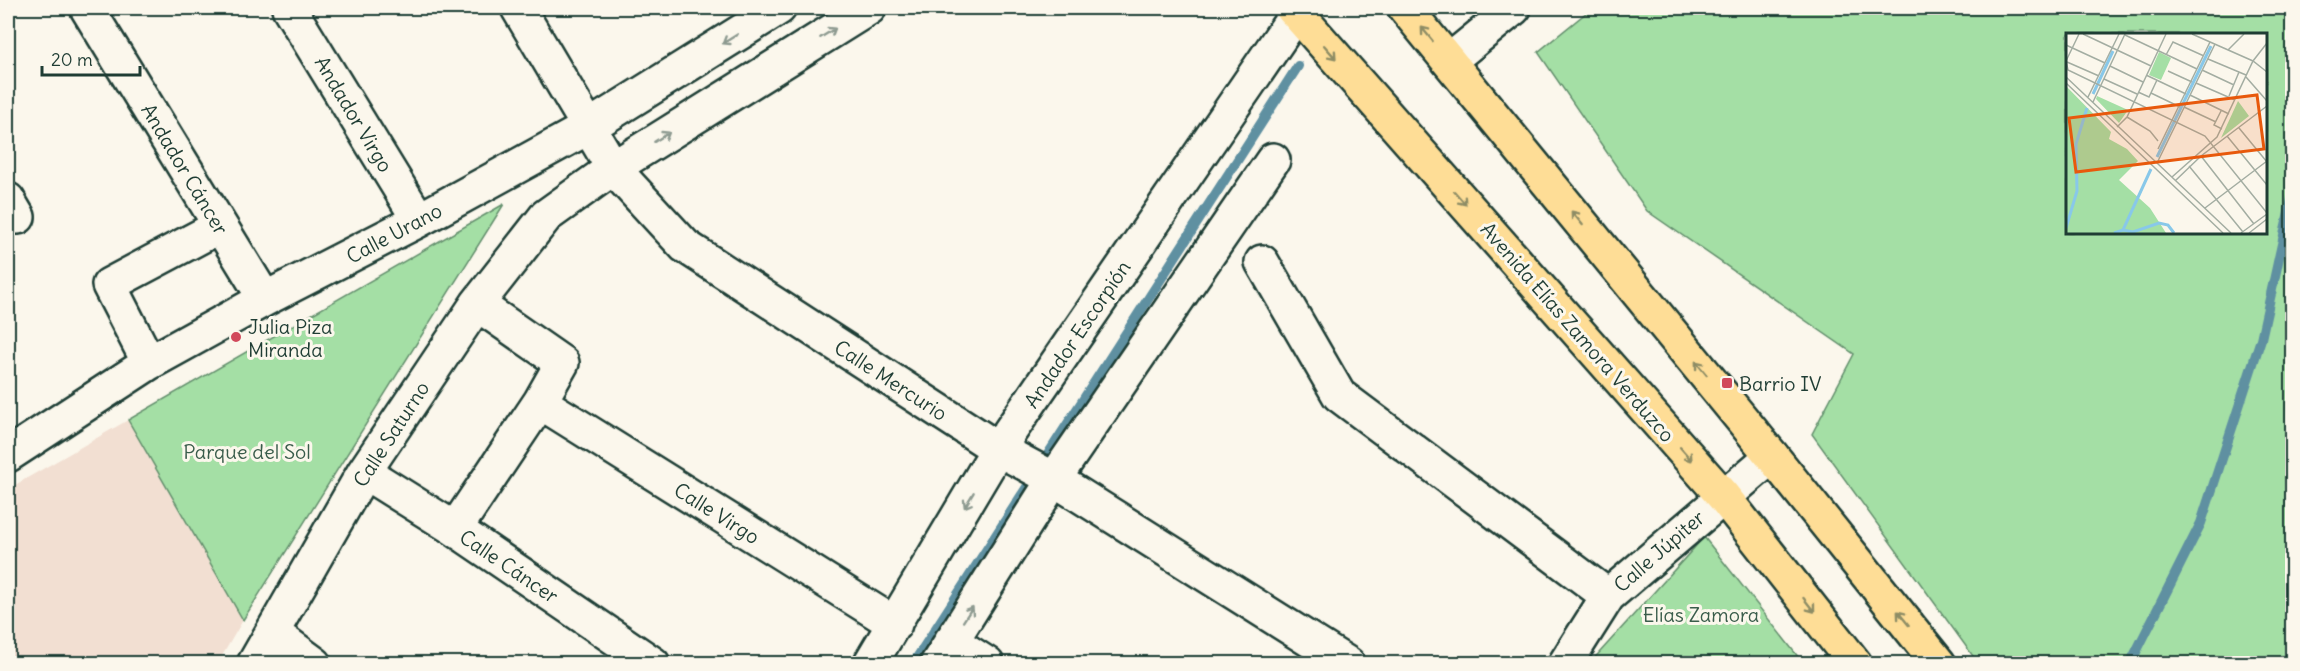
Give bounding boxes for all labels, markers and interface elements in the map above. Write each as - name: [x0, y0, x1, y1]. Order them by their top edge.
- one-way arrow: [819, 27, 836, 39]
- one-way arrow: [1420, 27, 1434, 42]
- one-way arrow: [722, 33, 739, 45]
- inset map: [2066, 33, 2267, 234]
- scale bar: [42, 39, 140, 77]
- one-way arrow: [1323, 43, 1337, 59]
- text: 20 m: [51, 48, 93, 71]
- street label: Andador Virgo: [310, 52, 398, 176]
- street label: Andador Cáncer: [136, 99, 234, 239]
- one-way arrow: [653, 130, 670, 142]
- one-way arrow: [1453, 190, 1466, 206]
- street label: Calle Urano: [342, 197, 446, 269]
- one-way arrow: [1571, 210, 1584, 226]
- street label: Avenida Elías Zamora Verduzco: [1476, 217, 1680, 447]
- street label: Andador Escorpión: [1018, 256, 1136, 412]
- place label: Julia Piza Miranda: [248, 314, 332, 362]
- marker: Julia Piza Miranda: [229, 330, 243, 344]
- street label: Calle Mercurio: [830, 334, 952, 426]
- one-way arrow: [1694, 361, 1707, 377]
- place label: Barrio IV: [1739, 371, 1822, 396]
- marker: Barrio IV: [1720, 376, 1734, 390]
- street label: Calle Saturno: [348, 377, 434, 491]
- park label: Parque del Sol: [183, 439, 311, 464]
- one-way arrow: [1679, 446, 1693, 461]
- street label: Calle Virgo: [670, 477, 764, 549]
- one-way arrow: [962, 491, 974, 508]
- street label: Calle Júpiter: [1609, 505, 1709, 597]
- street label: Calle Cáncer: [455, 524, 563, 608]
- one-way arrow: [1803, 597, 1816, 613]
- park label: Elías Zamora: [1643, 602, 1759, 627]
- one-way arrow: [963, 606, 975, 623]
- one-way arrow: [1896, 610, 1909, 626]

